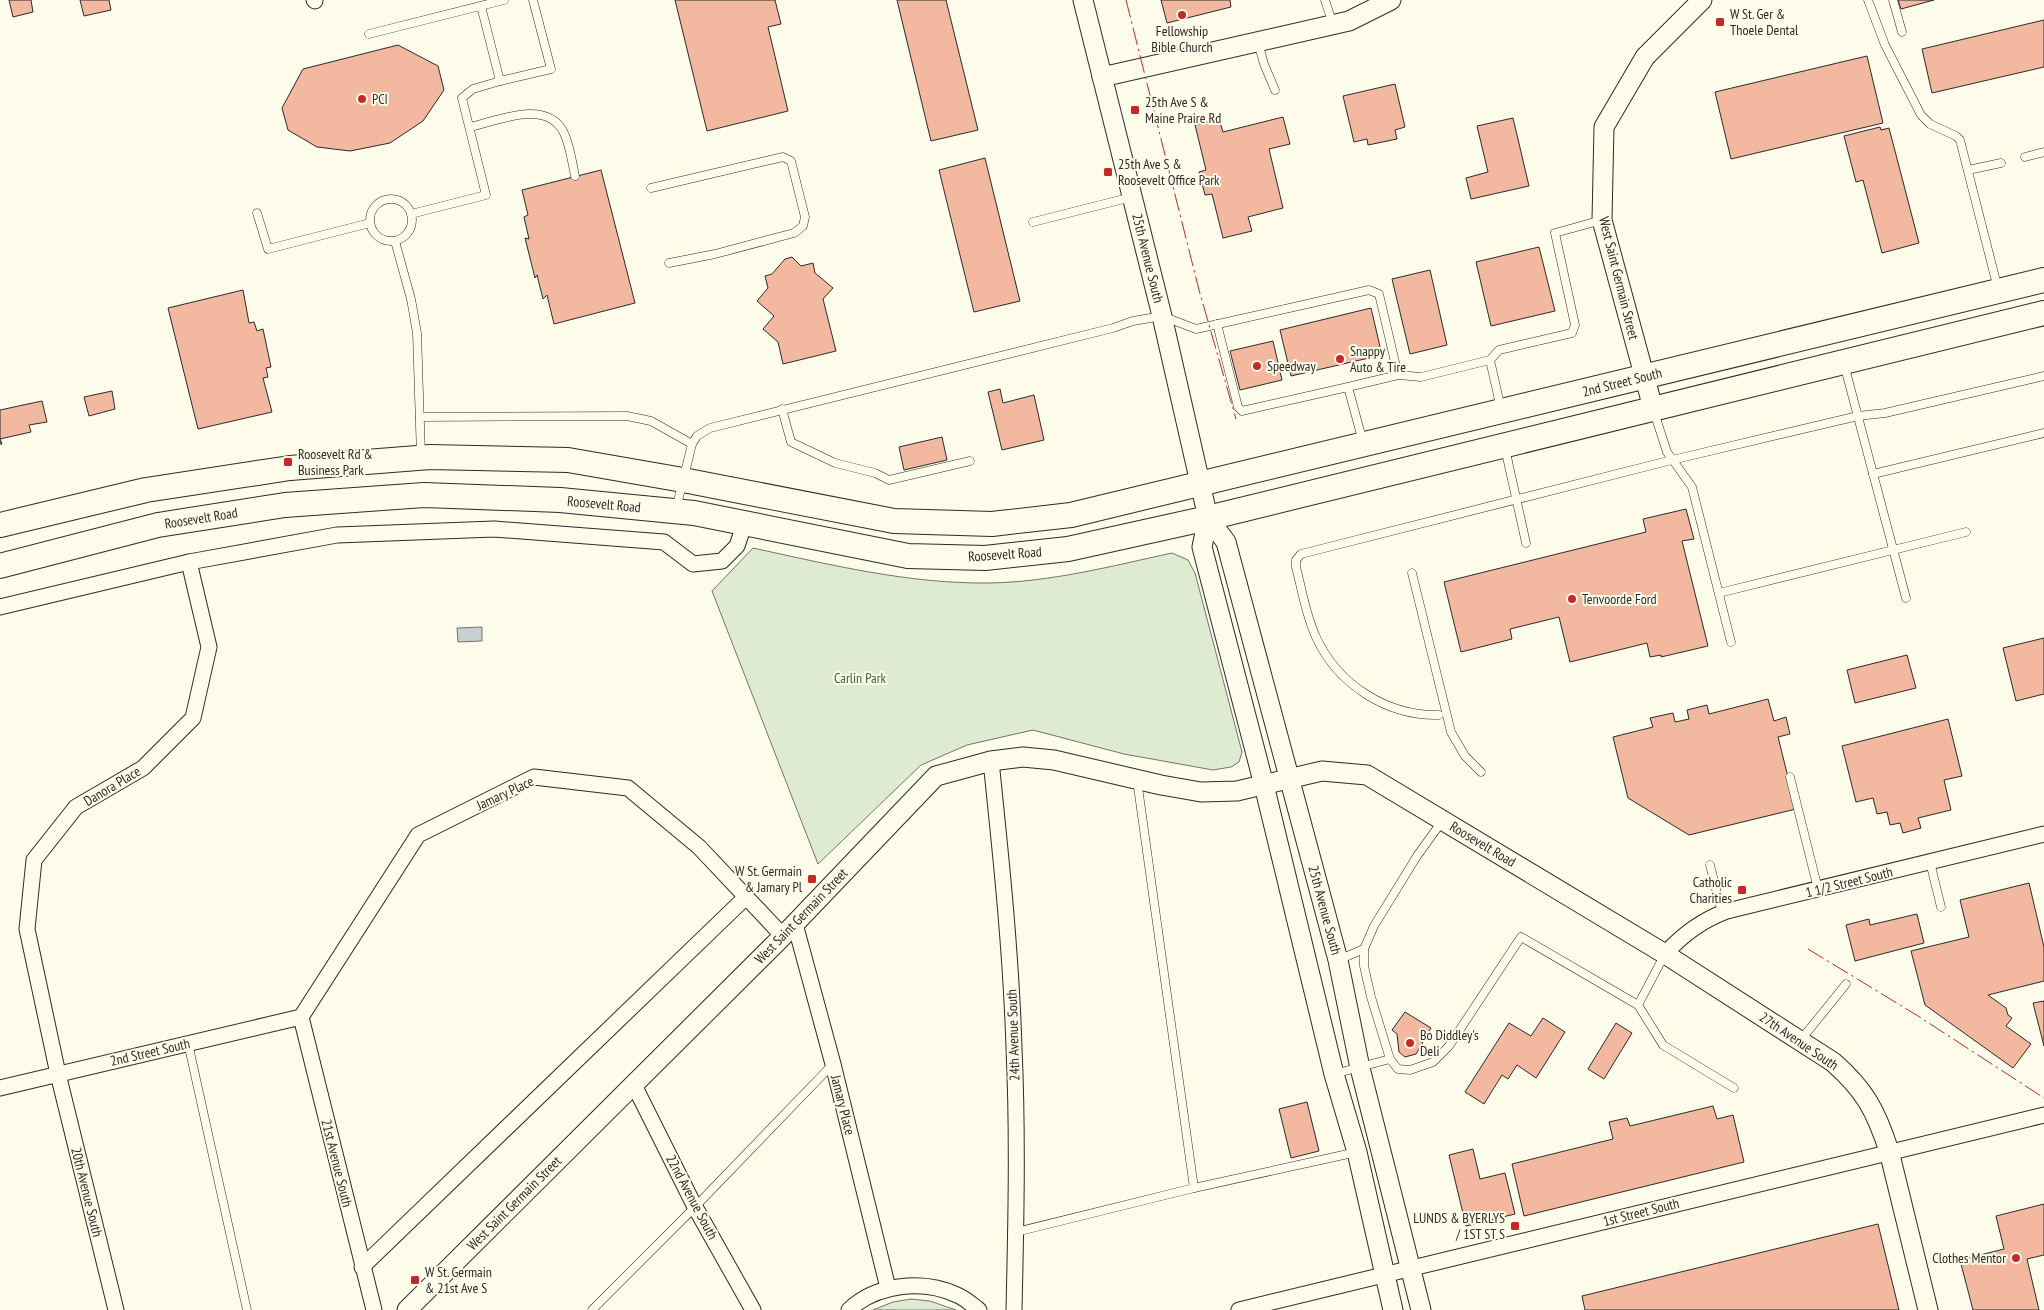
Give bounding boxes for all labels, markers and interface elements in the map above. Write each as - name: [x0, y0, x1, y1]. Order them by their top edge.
- place label: W St. Ger & Thoele Dental: [1730, 5, 1799, 39]
- marker: Fellowship Bible Church: [1176, 9, 1188, 21]
- marker: W St. Ger & Thoele Dental: [1714, 16, 1726, 28]
- place label: Fellowship Bible Church: [1151, 22, 1213, 56]
- place label: PCI: [372, 90, 388, 108]
- marker: PCI: [356, 93, 368, 105]
- place label: 25th Ave S & Maine Praire Rd: [1145, 93, 1221, 127]
- marker: 25th Ave S & Maine Praire Rd: [1129, 104, 1141, 116]
- place label: 25th Ave S & Roosevelt Office Park: [1118, 155, 1220, 189]
- marker: 25th Ave S & Roosevelt Office Park: [1102, 166, 1114, 178]
- street label: 25th Avenue South: [1128, 211, 1168, 305]
- street label: West Saint Germain Street: [1595, 215, 1643, 342]
- place label: Snappy Auto & Tire: [1350, 342, 1406, 376]
- marker: Snappy Auto & Tire: [1334, 353, 1346, 365]
- place label: Speedway: [1267, 357, 1316, 375]
- marker: Speedway: [1251, 360, 1263, 372]
- street label: 2nd Street South: [1580, 363, 1664, 401]
- place label: Roosevelt Rd & Business Park: [298, 445, 373, 479]
- marker: Roosevelt Rd & Business Park: [282, 456, 294, 468]
- street label: Roosevelt Road: [566, 492, 642, 516]
- street label: Roosevelt Road: [163, 503, 239, 533]
- street label: Roosevelt Road: [968, 542, 1042, 566]
- place label: Tenvoorde Ford: [1582, 590, 1657, 608]
- marker: Tenvoorde Ford: [1566, 593, 1578, 605]
- park label: Carlin Park: [834, 669, 887, 687]
- street label: Danora Place: [80, 762, 144, 810]
- street label: Jamary Place: [473, 772, 537, 814]
- street label: Roosevelt Road: [1447, 817, 1519, 871]
- place label: W St. Germain & Jamary Pl: [735, 862, 803, 896]
- street label: 1 1/2 Street South: [1804, 862, 1894, 902]
- street label: 25th Avenue South: [1304, 863, 1346, 957]
- street label: West Saint Germain Street: [751, 864, 851, 968]
- marker: W St. Germain & Jamary Pl: [806, 873, 818, 885]
- place label: Catholic Charities: [1690, 873, 1732, 907]
- marker: Catholic Charities: [1736, 884, 1748, 896]
- street label: 24th Avenue South: [1002, 989, 1024, 1081]
- street label: 27th Avenue South: [1756, 1008, 1842, 1074]
- place label: Bo Diddley's Deli: [1420, 1026, 1479, 1060]
- street label: 2nd Street South: [108, 1034, 192, 1070]
- marker: Bo Diddley's Deli: [1404, 1037, 1416, 1049]
- street label: Jamary Place: [827, 1072, 859, 1137]
- street label: 21st Avenue South: [317, 1117, 357, 1209]
- street label: 20th Avenue South: [67, 1145, 107, 1239]
- street label: 22nd Avenue South: [662, 1151, 722, 1243]
- street label: West Saint Germain Street: [463, 1152, 565, 1254]
- street label: 1st Street South: [1601, 1194, 1681, 1230]
- place label: LUNDS & BYERLYS / 1ST ST S: [1413, 1209, 1505, 1243]
- marker: LUNDS & BYERLYS / 1ST ST S: [1509, 1220, 1521, 1232]
- place label: Clothes Mentor: [1932, 1249, 2006, 1267]
- marker: Clothes Mentor: [2010, 1252, 2022, 1264]
- place label: W St. Germain & 21st Ave S: [425, 1263, 492, 1297]
- marker: W St. Germain & 21st Ave S: [409, 1274, 421, 1286]

